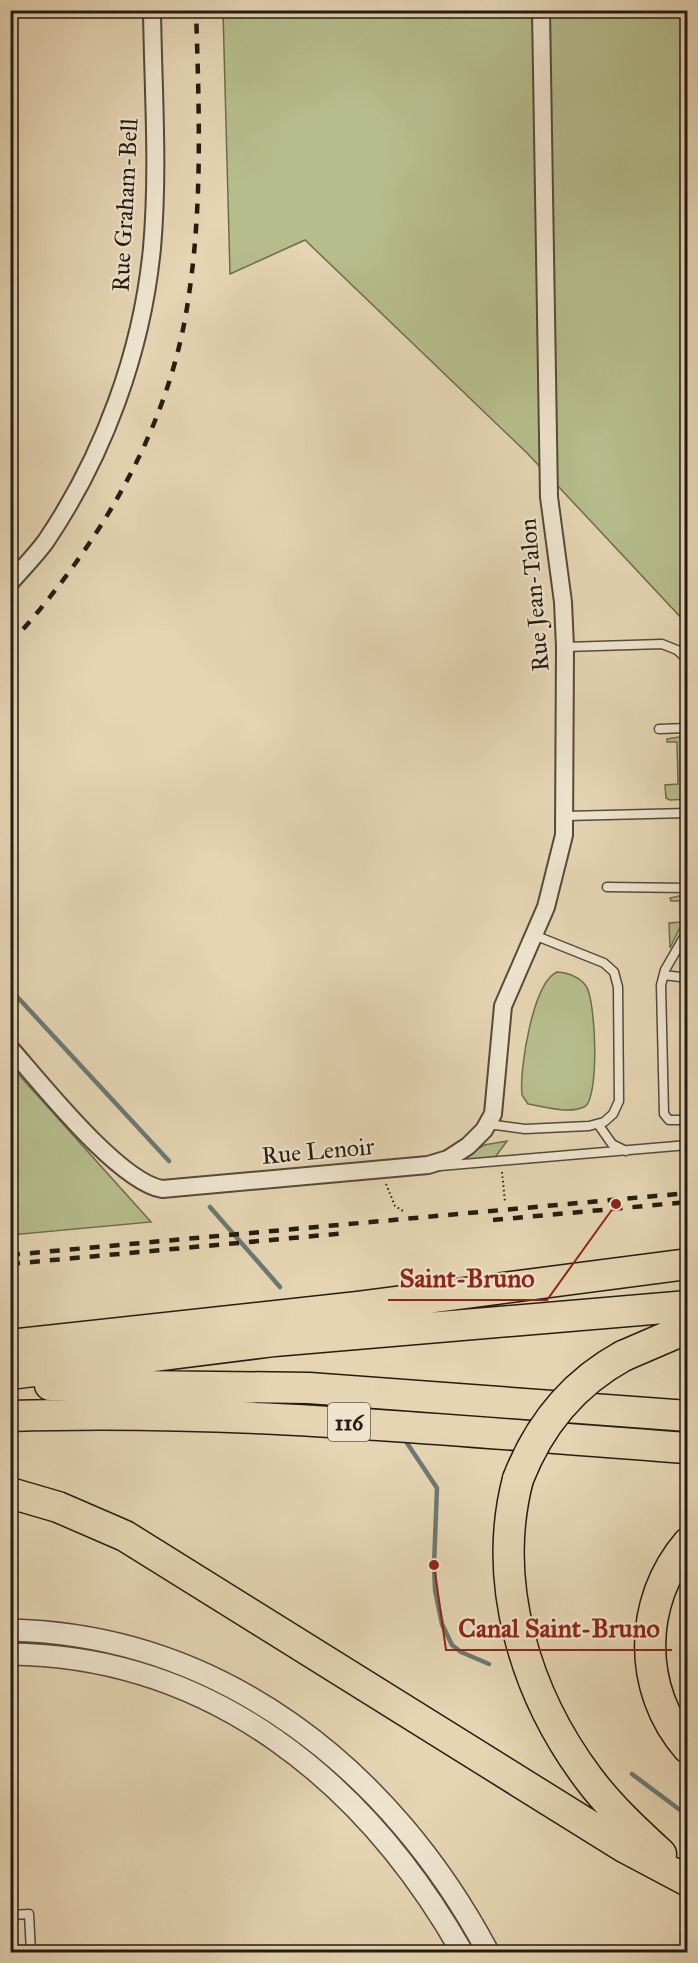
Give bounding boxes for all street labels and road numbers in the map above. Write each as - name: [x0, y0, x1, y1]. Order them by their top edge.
- street label: Rue Graham-Bell: [105, 117, 145, 292]
- street label: Rue Jean-Talon: [512, 517, 556, 673]
- street label: Rue Lenoir: [260, 1131, 376, 1171]
- road number: 116: [328, 1403, 370, 1441]

